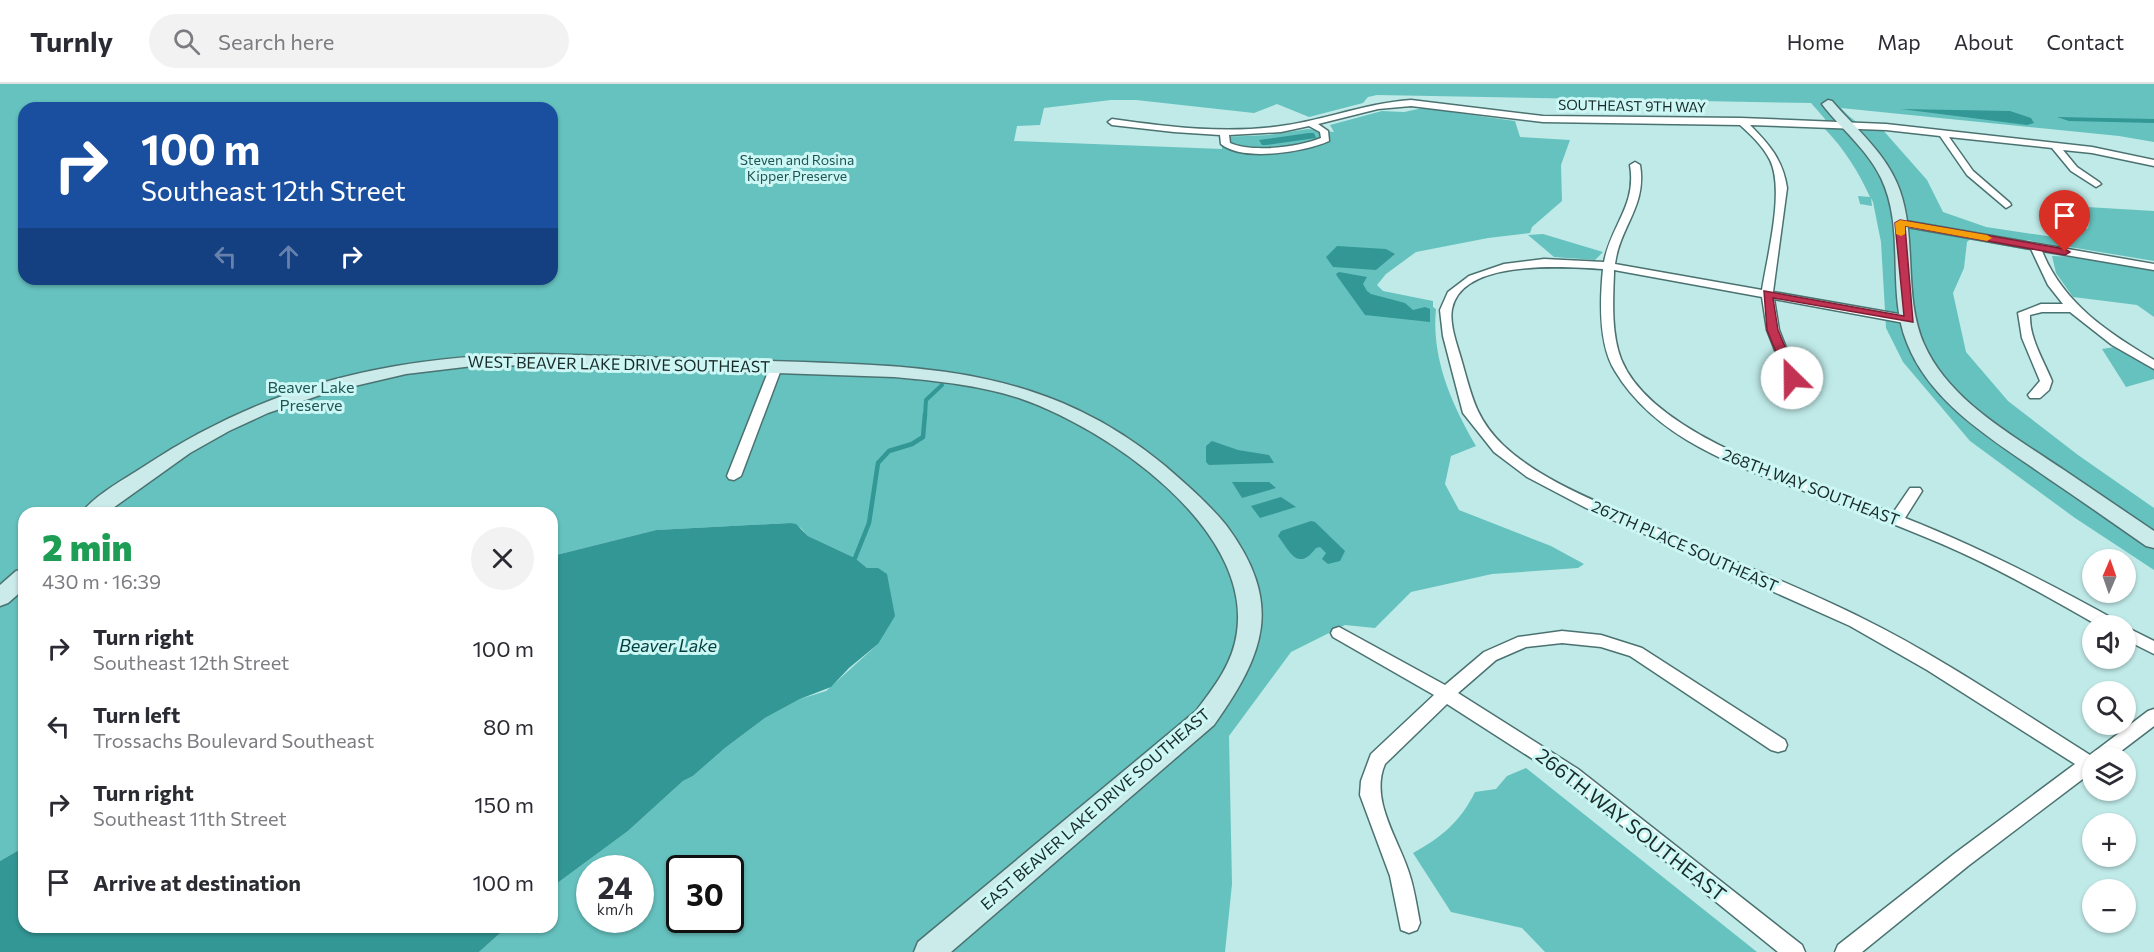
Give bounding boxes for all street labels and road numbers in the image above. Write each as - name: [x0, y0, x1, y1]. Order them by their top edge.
- street label: SOUTHEAST 9TH WAY: [1558, 96, 1706, 115]
- street label: WEST BEAVER LAKE DRIVE SOUTHEAST: [468, 351, 770, 376]
- street label: 268TH WAY SOUTHEAST: [1720, 444, 1902, 529]
- street label: 267TH PLACE SOUTHEAST: [1589, 496, 1781, 595]
- street label: EAST BEAVER LAKE DRIVE SOUTHEAST: [976, 704, 1213, 913]
- street label: 266TH WAY SOUTHEAST: [1532, 743, 1732, 906]

